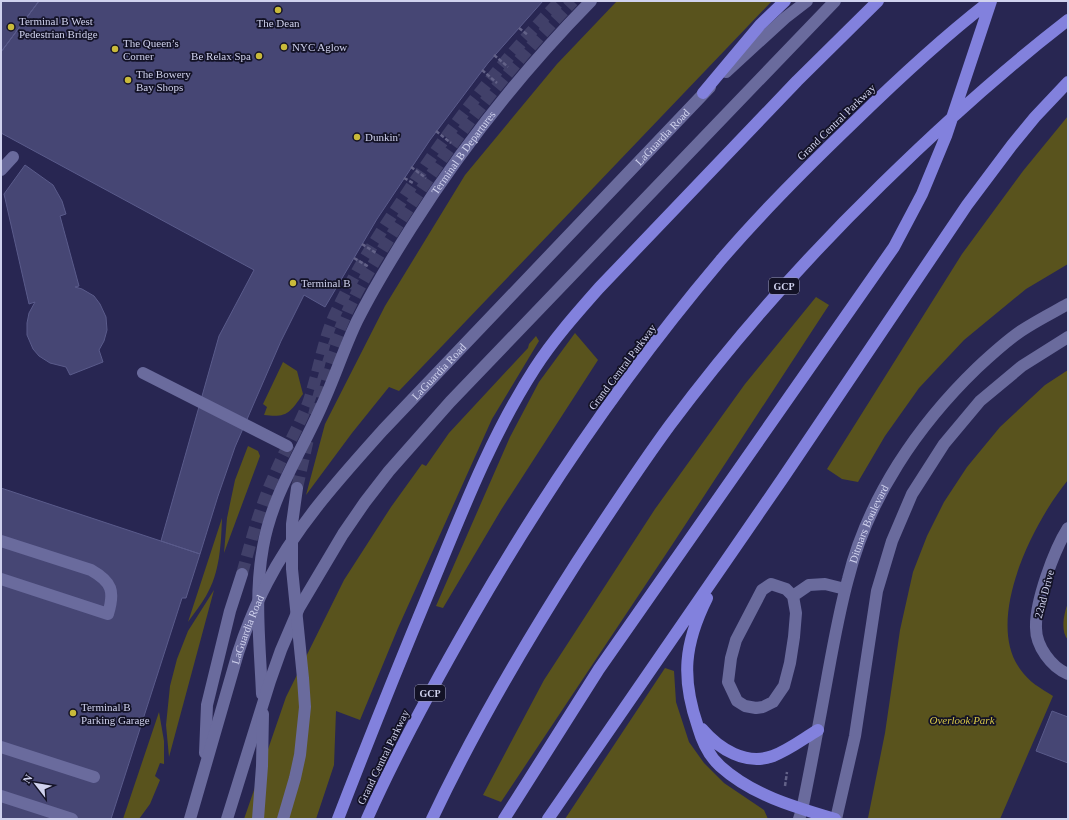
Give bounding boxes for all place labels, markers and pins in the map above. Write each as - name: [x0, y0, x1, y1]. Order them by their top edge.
- marker: The Dean: [273, 5, 283, 15]
- place label: Terminal B West Pedestrian Bridge: [19, 15, 98, 40]
- place label: The Dean: [256, 17, 300, 29]
- marker: Terminal B West Pedestrian Bridge: [6, 22, 16, 32]
- place label: The Queen’s Corner: [123, 37, 179, 62]
- place label: NYC Aglow: [292, 41, 347, 53]
- marker: NYC Aglow: [279, 42, 289, 52]
- marker: The Queen’s Corner: [110, 44, 120, 54]
- place label: Be Relax Spa: [191, 50, 251, 62]
- marker: Be Relax Spa: [254, 51, 264, 61]
- place label: The Bowery Bay Shops: [136, 68, 191, 93]
- marker: The Bowery Bay Shops: [123, 75, 133, 85]
- place label: Dunkin': [365, 131, 400, 143]
- marker: Dunkin': [352, 132, 362, 142]
- place label: Terminal B: [301, 277, 351, 289]
- marker: Terminal B: [288, 278, 298, 288]
- place label: Terminal B Parking Garage: [81, 701, 150, 726]
- marker: Terminal B Parking Garage: [68, 708, 78, 718]

